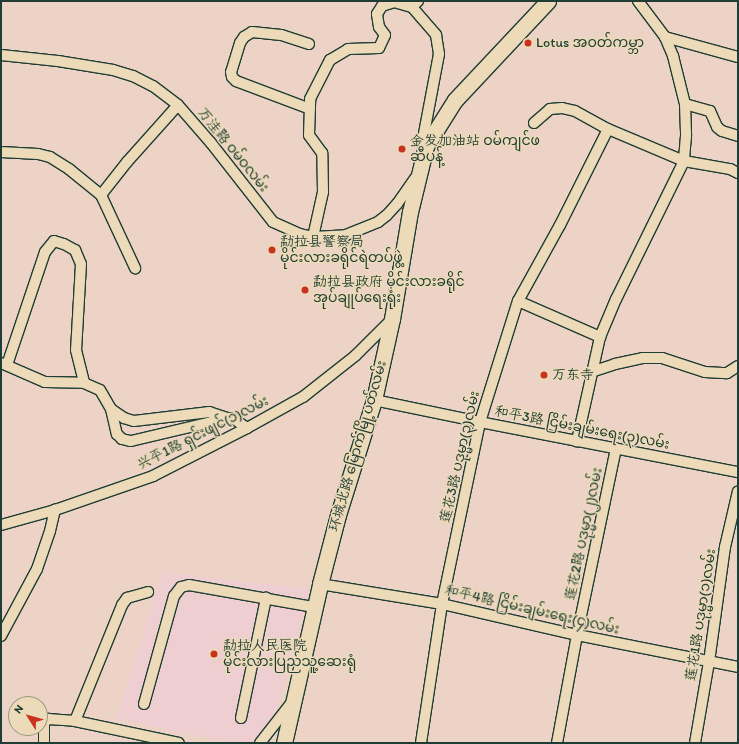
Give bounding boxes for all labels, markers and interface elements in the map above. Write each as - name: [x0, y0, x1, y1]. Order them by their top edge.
- place label: Lotus အဝတ်ကမ္ဘာ: [536, 35, 644, 51]
- marker: Lotus အဝတ်ကမ္ဘာ: [523, 38, 533, 48]
- street label: 万洼路 ဝမ်ဝလမ်း: [194, 104, 272, 196]
- place label: 金发加油站 ဝမ်ကျင်ဖ ဆီပန့်: [410, 133, 540, 166]
- marker: 金发加油站 ဝမ်ကျင်ဖ ဆီပန့်: [397, 144, 407, 154]
- place label: 勐拉县警察局 မိုင်းလားခရိုင်ရဲတပ်ဖွဲ့: [280, 234, 403, 266]
- marker: 勐拉县警察局 မိုင်းလားခရိုင်ရဲတပ်ဖွဲ့: [267, 245, 277, 255]
- place label: 勐拉县政府 မိုင်းလားခရိုင် အုပ်ချုပ်ရေးရုံး: [313, 274, 465, 306]
- marker: 勐拉县政府 မိုင်းလားခရိုင် အုပ်ချုပ်ရေးရုံး: [300, 285, 310, 295]
- street label: 环城北路 မြောက်မြို့ပတ်လမ်း: [326, 359, 390, 533]
- place label: 万东寺: [552, 367, 594, 383]
- marker: 万东寺: [539, 370, 549, 380]
- street label: 莲花3路 ပဒုမ္မာ(၃)လမ်း: [437, 389, 483, 525]
- street label: 兴平1路 ရှင်းဖျင်(၁)လမ်း: [135, 393, 271, 473]
- street label: 和平3路 ငြိမ်းချမ်းရေး(၃)လမ်း: [493, 403, 671, 453]
- street label: 莲花2路 ပဒုမ္မာ(၂)လမ်း: [562, 466, 606, 602]
- street label: 莲花1路 ပဒုမ္မာ(၁)လမ်း: [682, 548, 720, 682]
- street label: 和平4路 ငြိမ်းချမ်းရေး(၄)လမ်း: [443, 582, 621, 638]
- place label: 勐拉人民医院 မိုင်းလားပြည်သူ့ဆေးရုံ: [223, 638, 356, 670]
- marker: 勐拉人民医院 မိုင်းလားပြည်သူ့ဆေးရုံ: [208, 648, 220, 660]
- north arrow: [8, 696, 48, 736]
- text: N: [11, 702, 26, 716]

